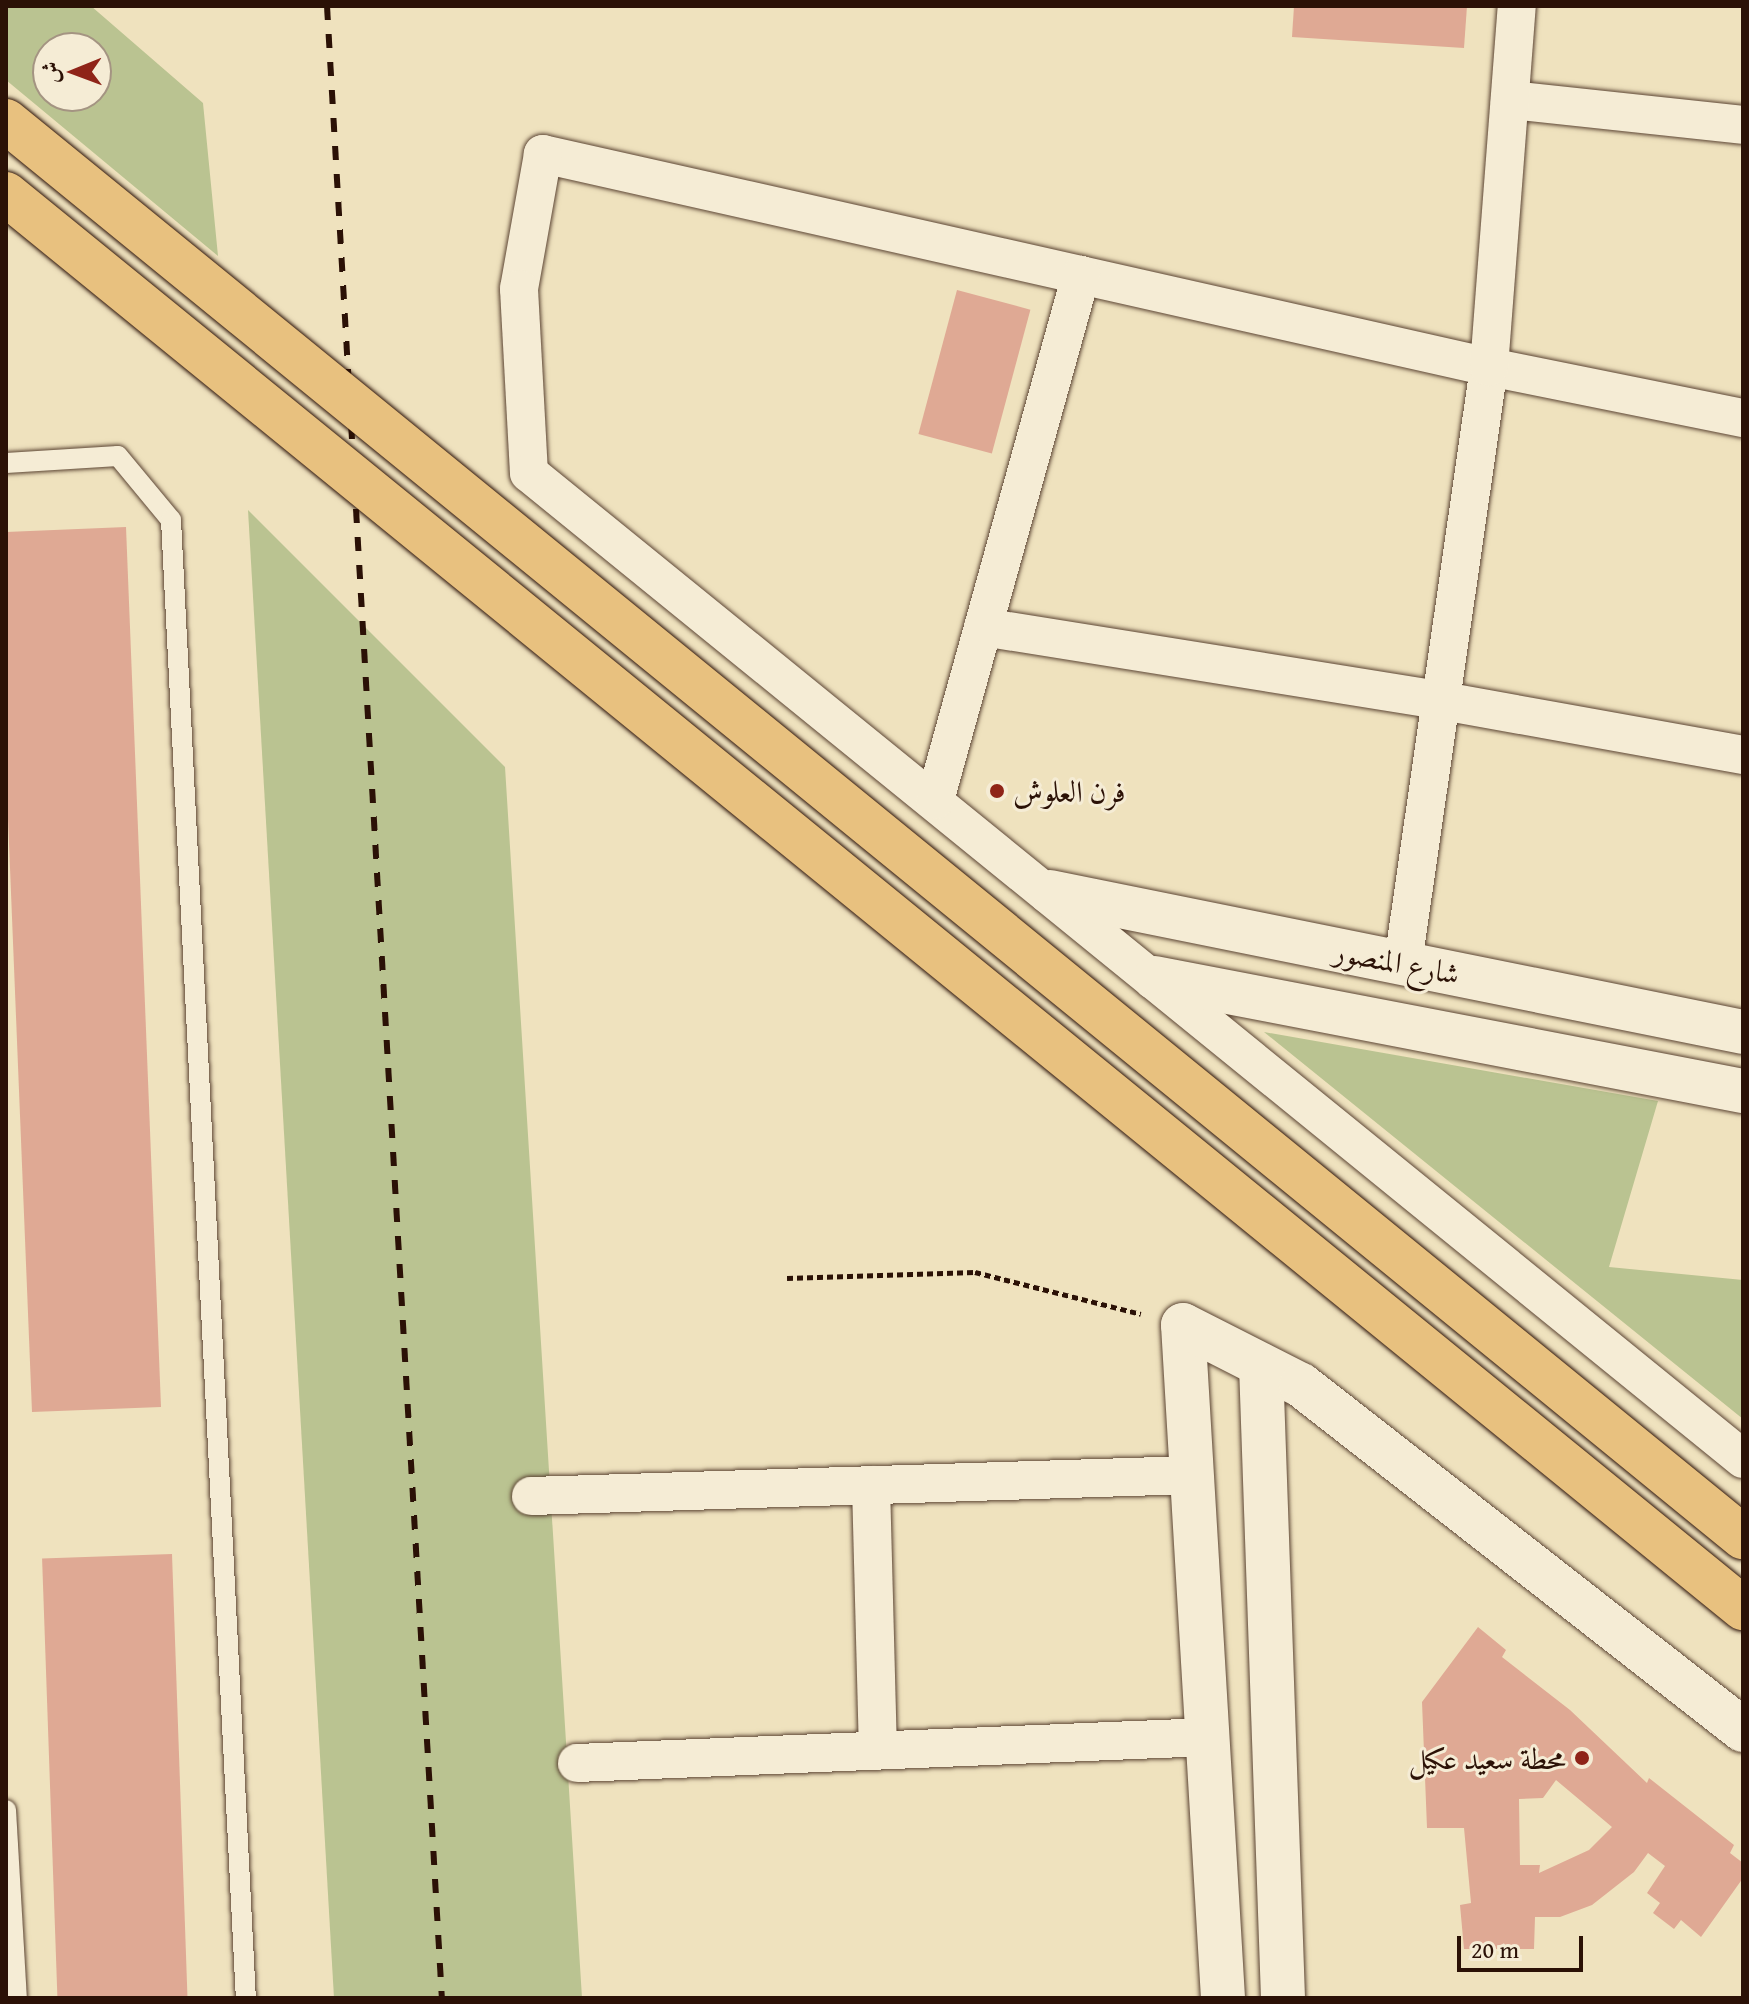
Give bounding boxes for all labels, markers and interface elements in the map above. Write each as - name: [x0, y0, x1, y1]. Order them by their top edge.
- north arrow: [32, 32, 112, 112]
- text: ش: [34, 61, 66, 84]
- place label: فرن العلوش: [1013, 773, 1126, 809]
- marker: فرن العلوش: [988, 782, 1006, 800]
- street label: شارع المنصور: [1331, 932, 1463, 992]
- place label: محطة سعيد عكيل: [1409, 1740, 1566, 1776]
- marker: محطة سعيد عكيل: [1573, 1749, 1591, 1767]
- scale bar: [1461, 1920, 1587, 1970]
- text: 20 m: [1471, 1932, 1519, 1967]

